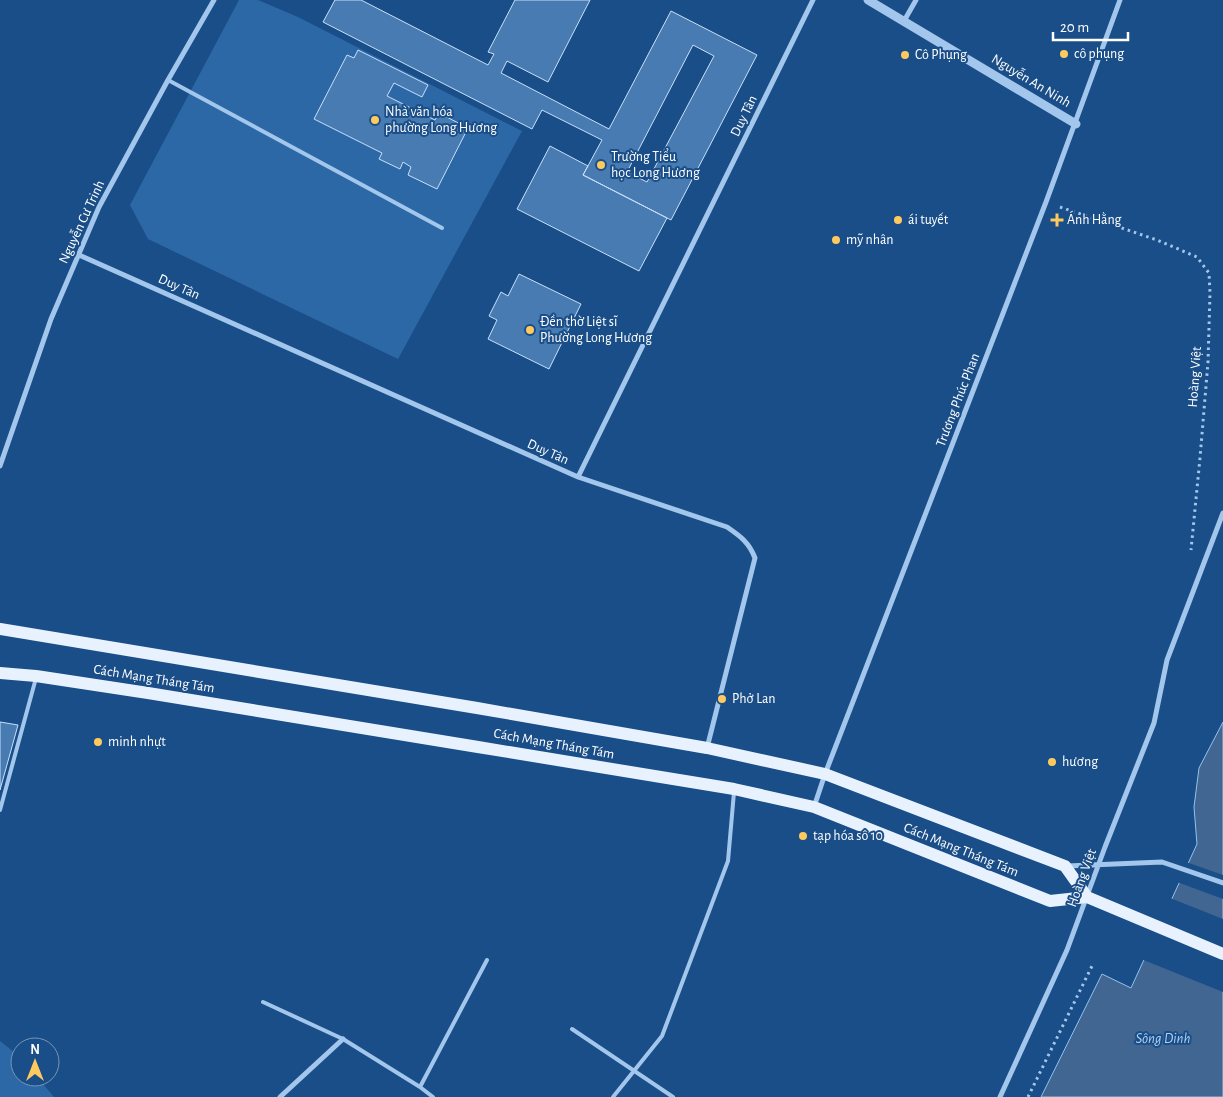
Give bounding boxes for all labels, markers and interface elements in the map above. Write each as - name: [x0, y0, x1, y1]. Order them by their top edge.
- scale bar: [1053, 10, 1128, 42]
- text: 20 m: [1060, 20, 1089, 35]
- place label: cô phụng: [1074, 47, 1124, 61]
- place label: Cô Phụng: [915, 48, 967, 62]
- marker: cô phụng: [1058, 48, 1070, 60]
- marker: Cô Phụng: [899, 49, 911, 61]
- street label: Nguyễn An Ninh: [989, 50, 1074, 110]
- street label: Duy Tân: [728, 93, 760, 139]
- place label: Nhà văn hóa phường Long Hương: [385, 105, 497, 135]
- marker: Nhà văn hóa phường Long Hương: [369, 114, 381, 126]
- place label: Trường Tiểu học Long Hương: [611, 148, 700, 180]
- marker: Trường Tiểu học Long Hương: [595, 159, 607, 171]
- street label: Nguyễn Cư Trinh: [55, 177, 107, 266]
- place label: Ánh Hằng: [1067, 210, 1122, 227]
- place label: ái tuyết: [908, 212, 949, 227]
- marker: ái tuyết: [892, 214, 904, 226]
- marker: Ánh Hằng: [1051, 214, 1063, 226]
- place label: mỹ nhân: [846, 233, 894, 247]
- marker: mỹ nhân: [830, 234, 842, 246]
- street label: Duy Tân: [156, 272, 202, 302]
- place label: Đền thờ Liệt sĩ Phường Long Hương: [540, 314, 652, 345]
- marker: Đền thờ Liệt sĩ Phường Long Hương: [524, 324, 536, 336]
- street label: Hoàng Việt: [1186, 346, 1204, 408]
- street label: Trương Phúc Phan: [934, 351, 982, 449]
- street label: Duy Tân: [525, 437, 571, 467]
- street label: Cách Mạng Tháng Tám: [92, 663, 216, 695]
- place label: Phở Lan: [732, 692, 776, 706]
- marker: Phở Lan: [716, 693, 728, 705]
- street label: Cách Mạng Tháng Tám: [492, 726, 616, 762]
- place label: minh nhựt: [108, 735, 166, 749]
- marker: minh nhựt: [92, 736, 104, 748]
- place label: hương: [1062, 755, 1098, 769]
- marker: hương: [1046, 756, 1058, 768]
- street label: Cách Mạng Tháng Tám: [902, 821, 1020, 879]
- place label: tạp hóa sô 10: [813, 829, 883, 843]
- marker: tạp hóa sô 10: [797, 830, 809, 842]
- street label: Hoàng Việt: [1065, 846, 1099, 909]
- water label: Sông Dinh: [1135, 1031, 1191, 1046]
- north arrow: [10, 1037, 60, 1087]
- text: N: [30, 1043, 40, 1057]

